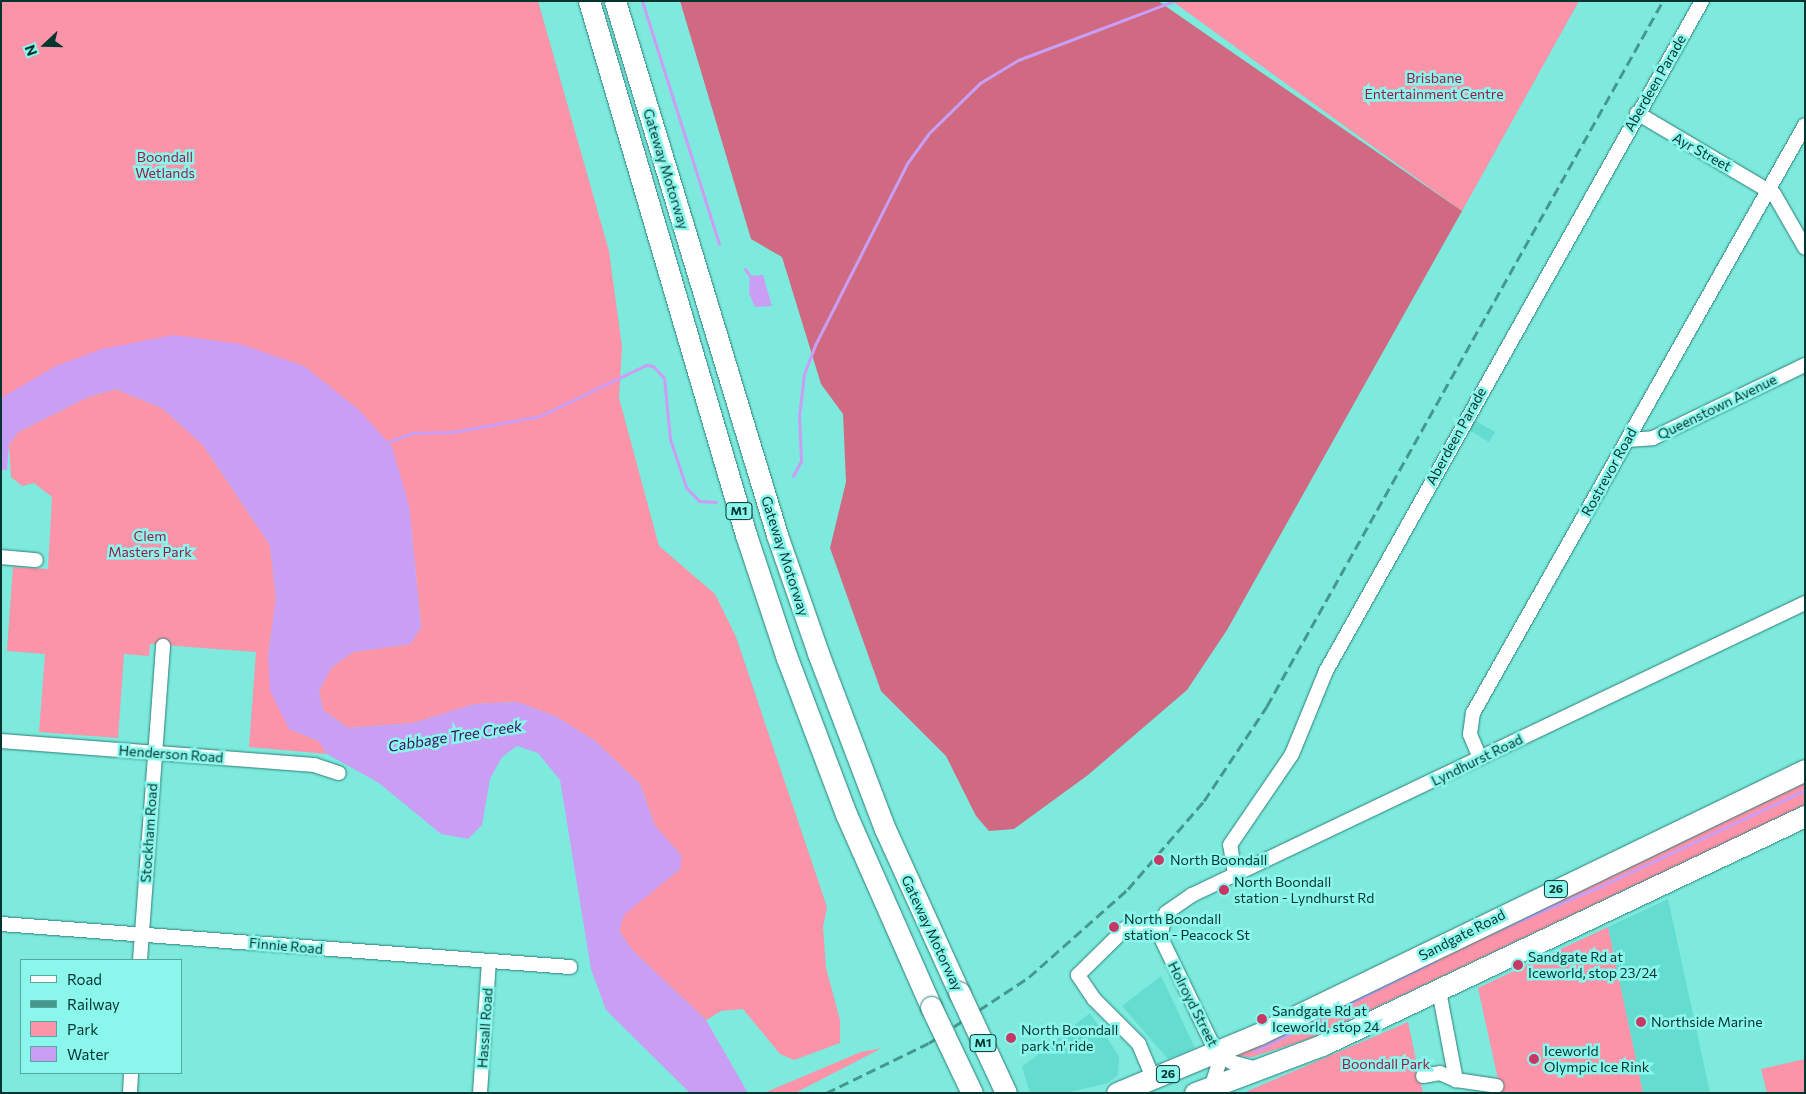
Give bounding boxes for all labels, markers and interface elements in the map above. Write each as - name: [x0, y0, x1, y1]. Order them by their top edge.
- north arrow: [20, 20, 70, 70]
- street label: Aberdeen Parade: [1621, 32, 1689, 134]
- text: N: [21, 43, 40, 59]
- park label: Brisbane Entertainment Centre: [1364, 70, 1504, 102]
- street label: Gateway Motorway: [640, 107, 692, 231]
- street label: Ayr Street: [1670, 129, 1734, 175]
- park label: Boondall Wetlands: [135, 149, 195, 182]
- street label: Queenstown Avenue: [1655, 371, 1779, 443]
- street label: Aberdeen Parade: [1422, 384, 1490, 488]
- street label: Rostrevor Road: [1578, 425, 1640, 519]
- street label: Gateway Motorway: [758, 494, 812, 618]
- road number: M1: [725, 502, 753, 520]
- park label: Clem Masters Park: [108, 528, 192, 560]
- water label: Cabbage Tree Creek: [387, 717, 523, 755]
- street label: Lyndhurst Road: [1429, 731, 1525, 789]
- street label: Henderson Road: [118, 742, 224, 766]
- street label: Stockham Road: [137, 783, 161, 883]
- place label: North Boondall: [1170, 852, 1267, 868]
- marker: North Boondall: [1152, 853, 1166, 867]
- street label: Gateway Motorway: [898, 873, 966, 993]
- place label: North Boondall station - Lyndhurst Rd: [1234, 874, 1374, 906]
- road number: 26: [1544, 880, 1568, 899]
- marker: North Boondall station - Lyndhurst Rd: [1218, 884, 1230, 896]
- street label: Sandgate Road: [1416, 906, 1508, 964]
- place label: North Boondall station - Peacock St: [1124, 911, 1250, 944]
- marker: North Boondall station - Peacock St: [1108, 921, 1120, 933]
- street label: Finnie Road: [248, 934, 324, 958]
- place label: Sandgate Rd at Iceworld, stop 23/24: [1528, 949, 1657, 982]
- legend: [20, 959, 182, 1074]
- street label: Holroyd Street: [1164, 959, 1222, 1049]
- marker: Sandgate Rd at Iceworld, stop 23/24: [1512, 959, 1524, 971]
- text: Road: [67, 970, 102, 988]
- street label: Hassall Road: [474, 987, 496, 1069]
- text: Railway: [67, 995, 120, 1013]
- place label: Sandgate Rd at Iceworld, stop 24: [1272, 1003, 1380, 1036]
- marker: Sandgate Rd at Iceworld, stop 24: [1256, 1013, 1268, 1025]
- place label: Northside Marine: [1651, 1014, 1763, 1030]
- marker: Northside Marine: [1635, 1016, 1647, 1028]
- text: Park: [67, 1020, 98, 1038]
- place label: North Boondall park 'n' ride: [1021, 1022, 1118, 1054]
- marker: North Boondall park 'n' ride: [1005, 1032, 1017, 1044]
- road number: M1: [969, 1034, 997, 1052]
- place label: Iceworld Olympic Ice Rink: [1544, 1043, 1649, 1076]
- text: Water: [67, 1045, 109, 1063]
- marker: Iceworld Olympic Ice Rink: [1528, 1053, 1540, 1065]
- park label: Boondall Park: [1342, 1056, 1430, 1072]
- road number: 26: [1156, 1064, 1180, 1084]

